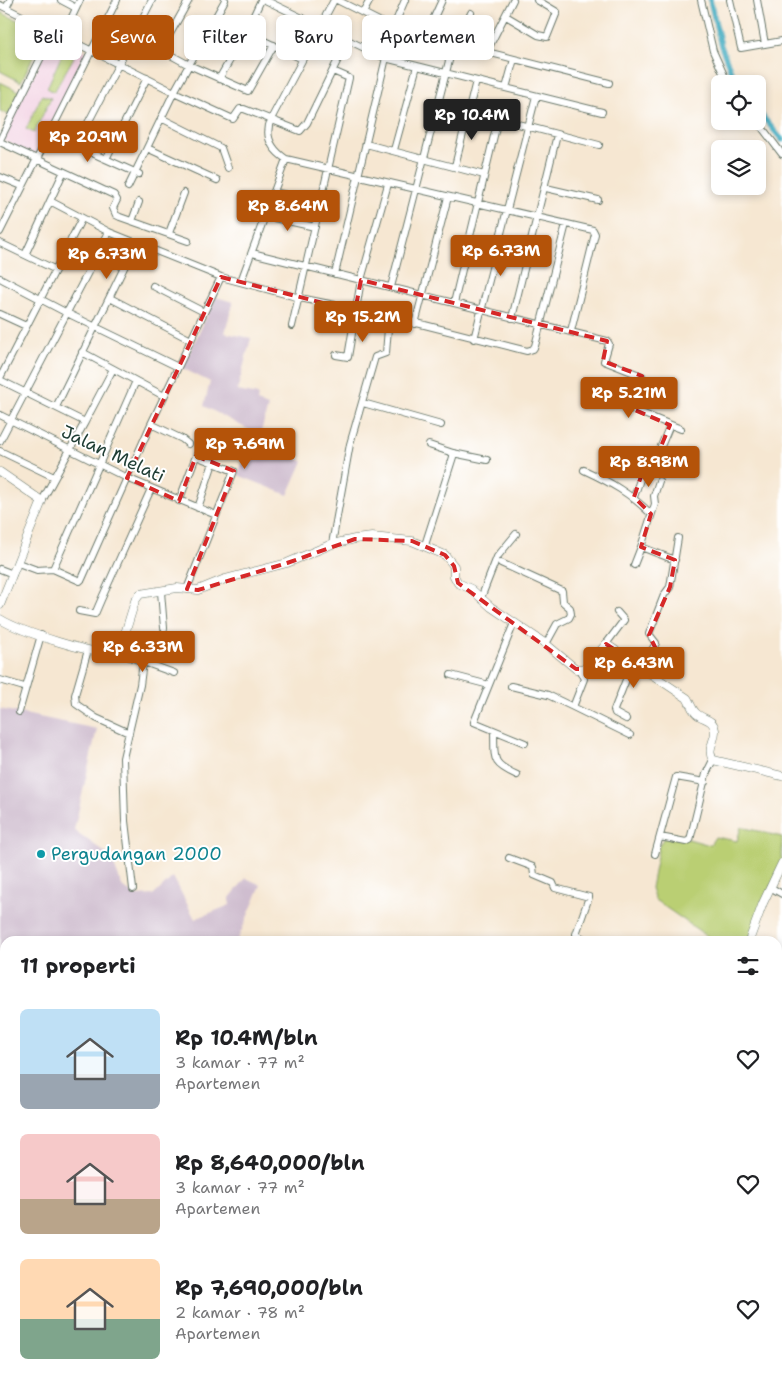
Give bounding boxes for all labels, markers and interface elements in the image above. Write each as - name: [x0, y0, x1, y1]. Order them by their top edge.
- chip: Beli: [15, 15, 82, 60]
- chip: Sewa: [92, 15, 174, 60]
- chip: Filter: [184, 15, 266, 60]
- chip: Baru: [276, 15, 352, 60]
- chip: Apartemen: [362, 15, 494, 60]
- map controls: [711, 75, 766, 195]
- button: locate: [711, 75, 766, 130]
- pin: Rp 10.4M: [420, 98, 524, 141]
- text: Rp 10.4M: [434, 104, 510, 125]
- pin: Rp 20.9M: [36, 120, 140, 163]
- text: Rp 20.9M: [49, 126, 127, 147]
- button: layers: [711, 140, 766, 195]
- pin: Rp 8.64M: [236, 190, 340, 232]
- text: Rp 8.64M: [248, 195, 328, 216]
- pin: Rp 6.73M: [449, 234, 553, 277]
- pin: Rp 6.73M: [55, 238, 159, 280]
- text: Rp 6.73M: [462, 240, 540, 261]
- text: Rp 6.73M: [68, 243, 146, 264]
- pin: Rp 15.2M: [311, 300, 415, 343]
- text: Rp 15.2M: [325, 306, 401, 327]
- pin: Rp 5.21M: [577, 376, 681, 419]
- text: Rp 5.21M: [592, 382, 666, 403]
- street label: Jalan Melati: [57, 420, 169, 488]
- pin: Rp 7.69M: [193, 428, 297, 470]
- text: Rp 7.69M: [205, 433, 285, 454]
- pin: Rp 8.98M: [597, 446, 701, 488]
- text: Rp 8.98M: [610, 451, 689, 472]
- pin: Rp 6.33M: [91, 630, 195, 673]
- text: Rp 6.33M: [103, 636, 183, 657]
- pin: Rp 6.43M: [582, 646, 686, 689]
- text: Rp 6.43M: [594, 652, 674, 673]
- place label: Pergudangan 2000: [51, 842, 222, 866]
- marker: Pergudangan 2000: [35, 848, 47, 860]
- text: 11 properti: [20, 952, 136, 980]
- icon: filters: [734, 952, 762, 980]
- text: Rp 10.4M/bln: [175, 1024, 318, 1052]
- icon: home: [60, 1029, 120, 1089]
- icon: heart: [734, 1045, 762, 1073]
- text: 3 kamar · 77 m²: [175, 1052, 305, 1073]
- text: Apartemen: [175, 1073, 260, 1094]
- text: Rp 8,640,000/bln: [175, 1149, 365, 1177]
- icon: home: [60, 1154, 120, 1214]
- icon: heart: [734, 1170, 762, 1198]
- text: 3 kamar · 77 m²: [175, 1177, 305, 1198]
- text: Apartemen: [175, 1198, 260, 1219]
- text: Rp 7,690,000/bln: [175, 1274, 363, 1302]
- icon: home: [60, 1279, 120, 1339]
- icon: heart: [734, 1295, 762, 1323]
- text: 2 kamar · 78 m²: [175, 1302, 305, 1323]
- text: Apartemen: [175, 1323, 260, 1344]

